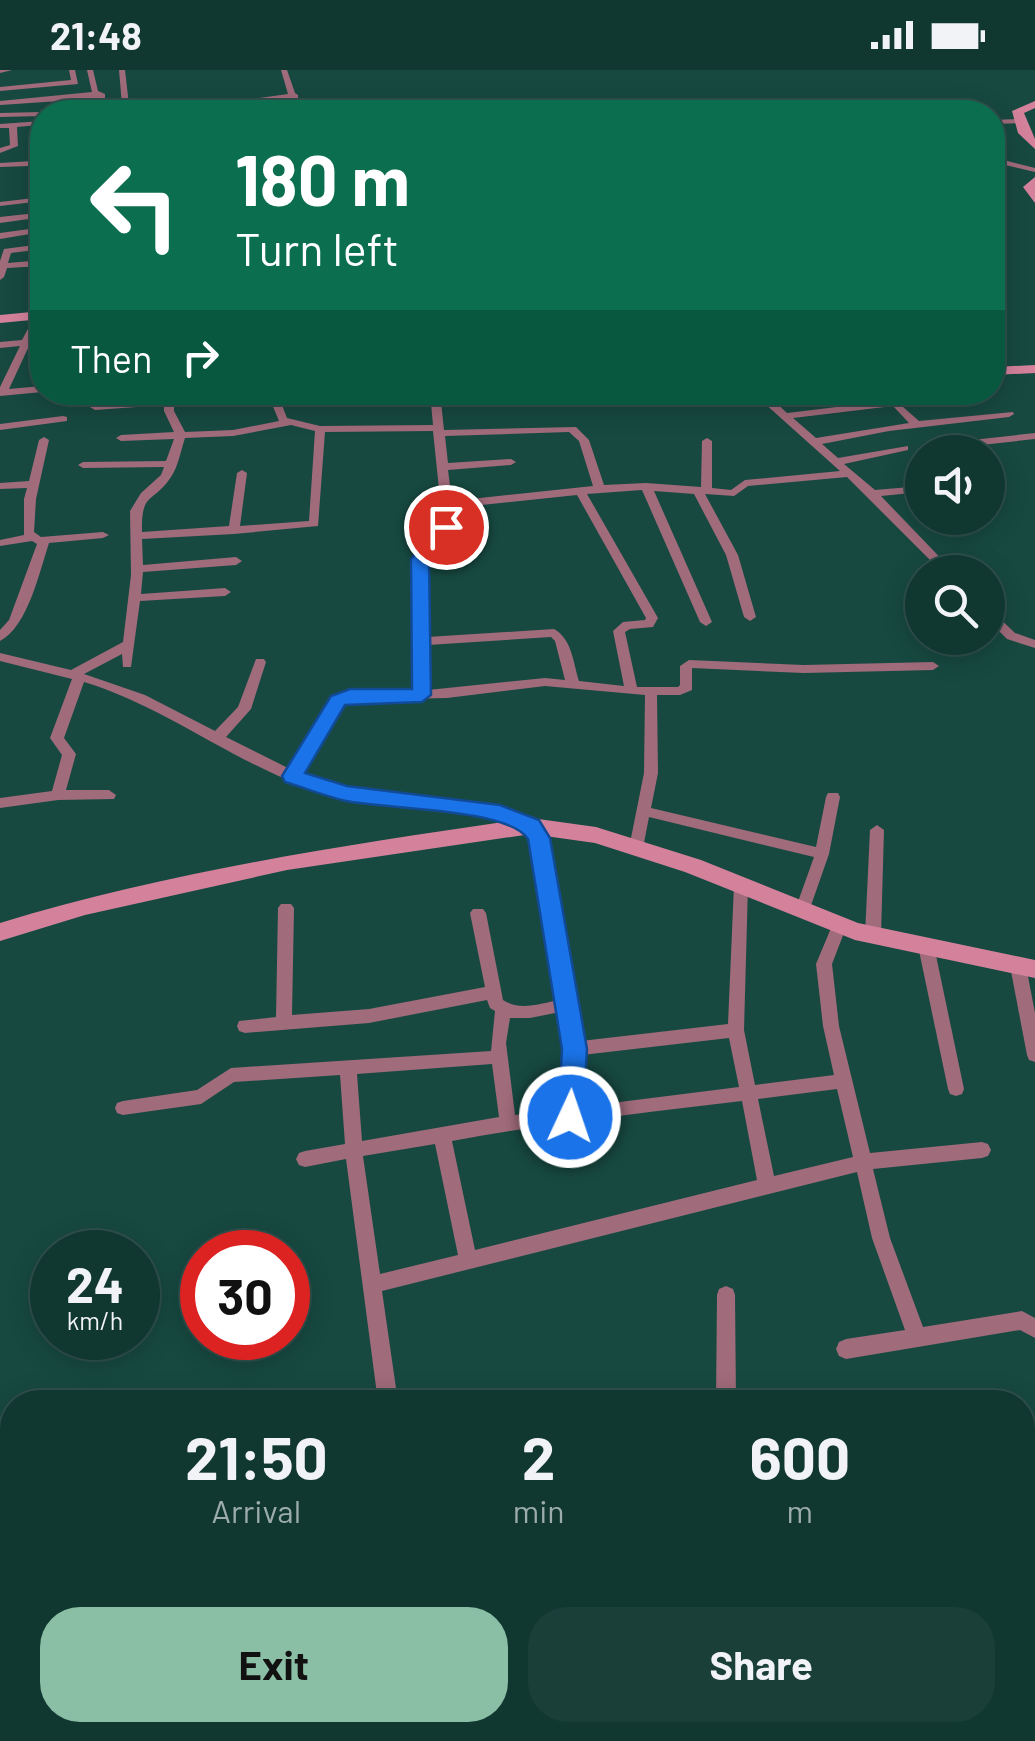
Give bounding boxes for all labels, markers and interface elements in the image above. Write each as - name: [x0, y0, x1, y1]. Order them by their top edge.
- text: 21:48: [50, 12, 142, 58]
- text: 180 m: [235, 136, 410, 220]
- icon: left: [70, 140, 200, 270]
- text: Turn left: [235, 221, 399, 275]
- icon: right: [173, 330, 228, 385]
- text: Then: [70, 335, 153, 381]
- map controls: [905, 435, 1005, 655]
- button: sound: [905, 435, 1005, 535]
- pin: [404, 485, 489, 570]
- icon: arrive: [419, 500, 474, 555]
- button: search: [905, 555, 1005, 655]
- position arrow: [518, 1065, 622, 1169]
- speed limit sign: 30: [180, 1230, 310, 1360]
- text: 24: [66, 1253, 124, 1313]
- text: km/h: [67, 1305, 123, 1335]
- text: 21:50: [185, 1420, 328, 1492]
- text: 2: [522, 1420, 555, 1492]
- text: 600: [749, 1420, 850, 1492]
- text: Arrival: [212, 1491, 301, 1529]
- text: min: [513, 1491, 565, 1529]
- text: m: [787, 1491, 813, 1529]
- button: Exit: [40, 1607, 508, 1722]
- button: Share: [528, 1607, 995, 1722]

